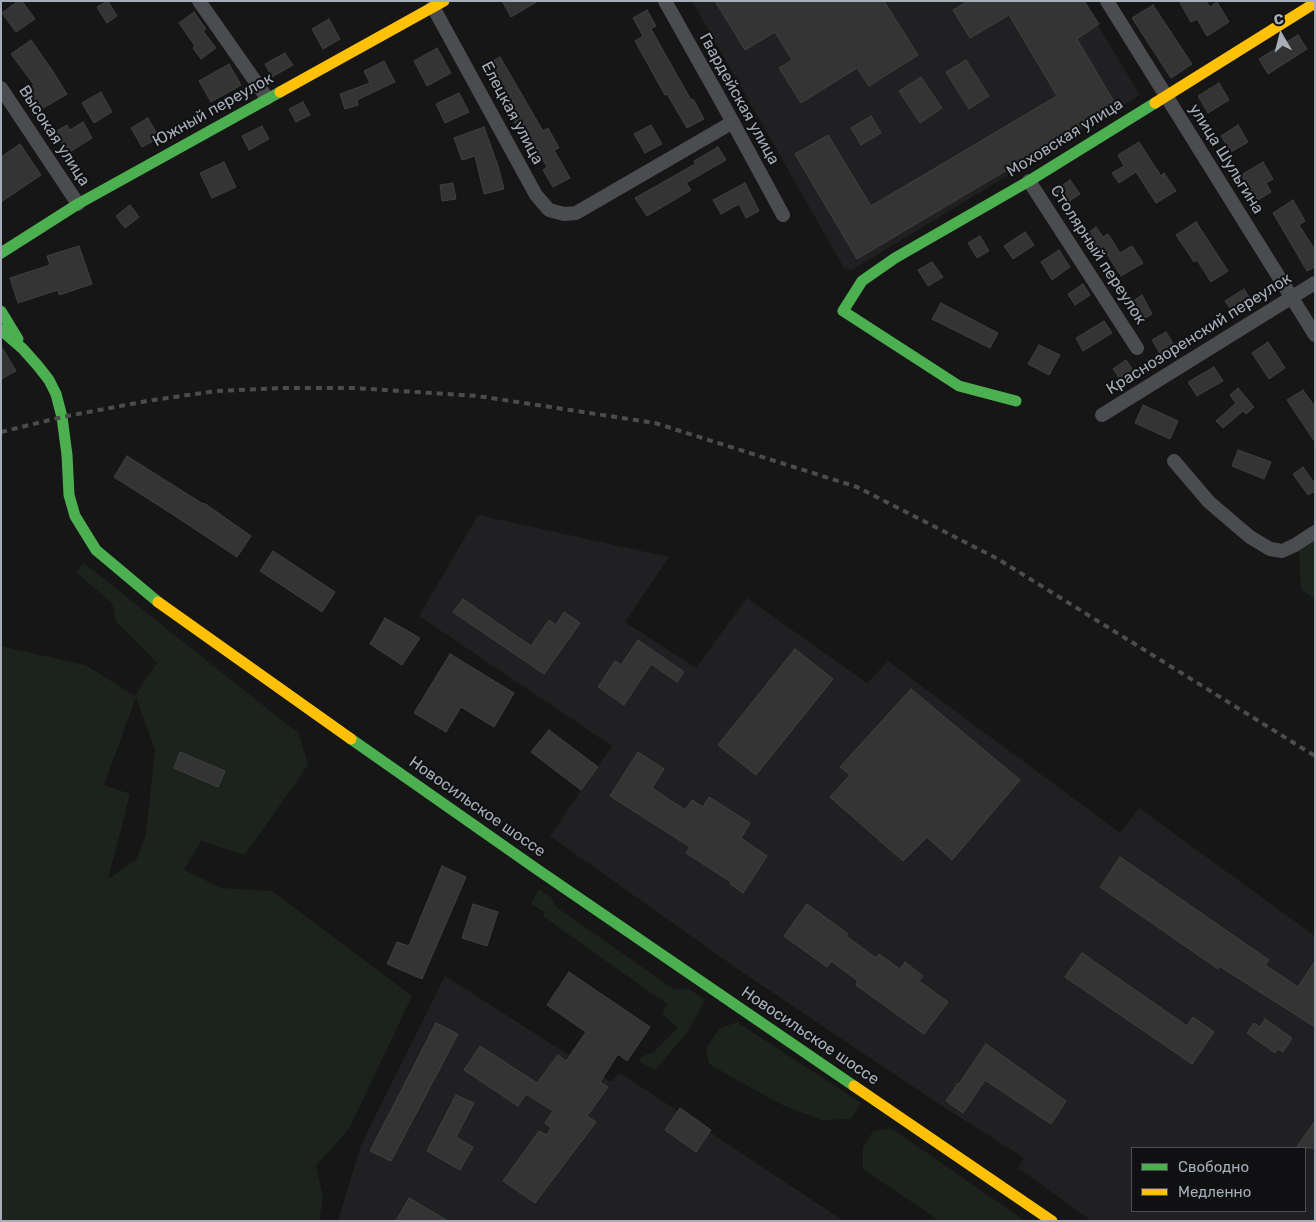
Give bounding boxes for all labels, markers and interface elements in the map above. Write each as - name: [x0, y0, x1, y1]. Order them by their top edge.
- north arrow: [1256, 10, 1306, 60]
- text: С: [1273, 11, 1285, 29]
- street label: Гвардейская улица: [695, 30, 783, 168]
- street label: Елецкая улица: [477, 58, 547, 168]
- street label: Южный переулок: [149, 69, 277, 151]
- street label: Высокая улица: [14, 82, 94, 190]
- street label: Моховская улица: [1003, 94, 1127, 182]
- street label: улица Шульгина: [1184, 100, 1268, 218]
- street label: Столярный переулок: [1046, 182, 1150, 328]
- street label: Краснозоренский переулок: [1103, 269, 1295, 399]
- street label: Новосильское шоссе: [405, 753, 549, 861]
- street label: Новосильское шоссе: [737, 983, 883, 1089]
- legend: [1131, 1147, 1306, 1212]
- text: Свободно: [1178, 1158, 1249, 1176]
- text: Медленно: [1178, 1183, 1251, 1201]

